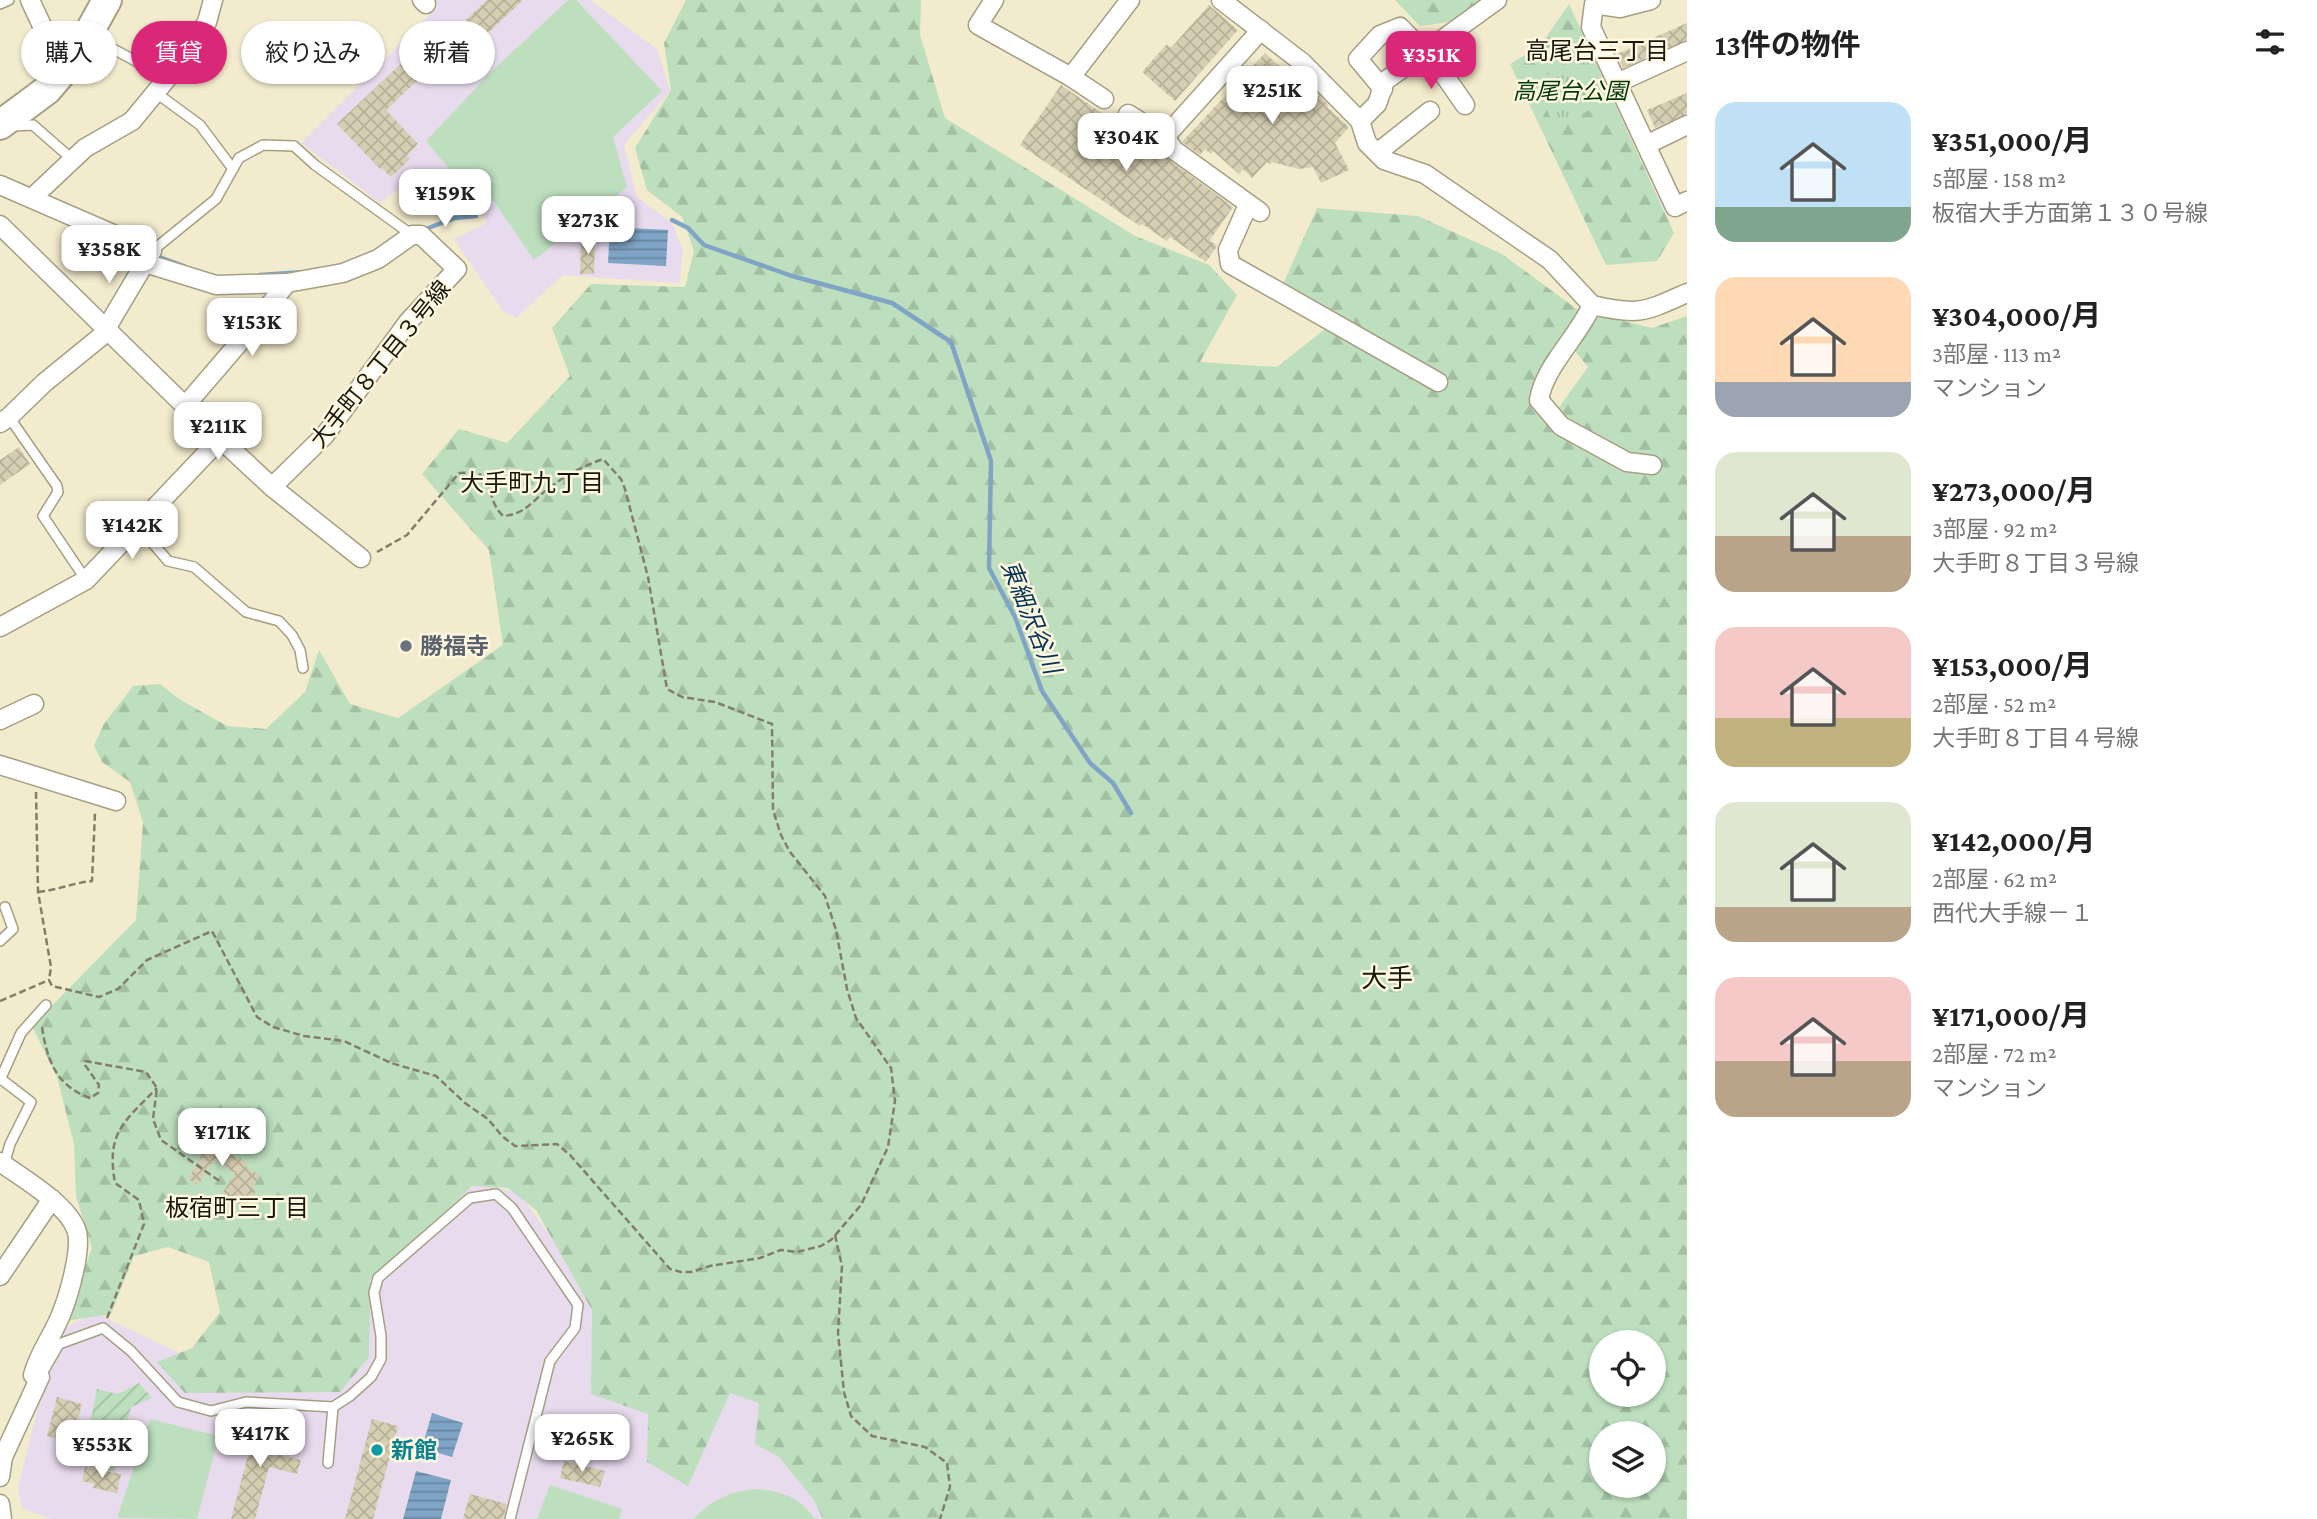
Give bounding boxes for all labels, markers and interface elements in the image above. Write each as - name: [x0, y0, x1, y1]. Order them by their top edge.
- chip: 購入: [21, 21, 117, 84]
- chip: 賃貸: [131, 21, 227, 84]
- chip: 絞り込み: [241, 21, 385, 84]
- chip: 新着: [399, 21, 495, 84]
- icon: filters: [2251, 23, 2289, 61]
- text: 13件の物件: [1715, 28, 1861, 61]
- pin: ¥351K: [1382, 32, 1480, 91]
- district label: 高尾台三丁目: [1525, 37, 1669, 64]
- text: ¥351K: [1402, 41, 1460, 67]
- pin: ¥251K: [1223, 66, 1321, 126]
- text: ¥251K: [1243, 76, 1302, 102]
- park label: 高尾台公園: [1513, 78, 1631, 104]
- pin: ¥304K: [1077, 114, 1175, 173]
- text: ¥304K: [1094, 123, 1158, 149]
- text: ¥351,000/月: [1932, 124, 2093, 157]
- icon: home: [1771, 130, 1855, 214]
- text: 5部屋 · 158 m²: [1932, 166, 2066, 192]
- pin: ¥159K: [396, 170, 494, 229]
- text: ¥159K: [415, 179, 475, 205]
- pin: ¥273K: [539, 196, 637, 256]
- text: 板宿大手方面第１３０号線: [1932, 200, 2208, 226]
- text: ¥273K: [558, 206, 618, 232]
- pin: ¥358K: [60, 226, 158, 285]
- text: ¥358K: [77, 235, 141, 261]
- street label: 大手町８丁目３号線: [305, 275, 455, 453]
- pin: ¥153K: [203, 298, 301, 358]
- text: ¥304,000/月: [1932, 299, 2101, 332]
- icon: home: [1771, 305, 1855, 389]
- text: ¥153K: [223, 308, 281, 334]
- text: 3部屋 · 113 m²: [1932, 341, 2061, 367]
- text: マンション: [1932, 375, 2047, 401]
- pin: ¥211K: [169, 402, 267, 462]
- text: ¥211K: [190, 412, 246, 438]
- district label: 大手町九丁目: [460, 469, 604, 496]
- text: ¥273,000/月: [1932, 474, 2096, 507]
- icon: home: [1771, 480, 1855, 564]
- pin: ¥142K: [83, 502, 181, 561]
- text: ¥142K: [102, 511, 162, 537]
- text: 3部屋 · 92 m²: [1932, 516, 2057, 542]
- text: 大手町８丁目３号線: [1932, 550, 2139, 576]
- water label: 東細沢谷川: [996, 556, 1068, 680]
- place label: 勝福寺: [420, 633, 489, 659]
- marker: 勝福寺: [398, 638, 414, 654]
- text: ¥153,000/月: [1932, 649, 2093, 682]
- icon: home: [1771, 655, 1855, 739]
- text: 2部屋 · 52 m²: [1932, 691, 2056, 717]
- text: 大手町８丁目４号線: [1932, 725, 2139, 751]
- text: ¥142,000/月: [1932, 824, 2095, 857]
- icon: home: [1771, 830, 1855, 914]
- text: 2部屋 · 62 m²: [1932, 866, 2057, 892]
- text: 西代大手線－１: [1932, 900, 2093, 926]
- district label: 大手: [1361, 964, 1413, 993]
- text: ¥171,000/月: [1932, 999, 2090, 1032]
- icon: home: [1771, 1005, 1855, 1089]
- text: 2部屋 · 72 m²: [1932, 1041, 2056, 1067]
- text: マンション: [1932, 1075, 2047, 1101]
- pin: ¥171K: [173, 1108, 271, 1168]
- text: ¥171K: [194, 1118, 250, 1144]
- district label: 板宿町三丁目: [165, 1194, 309, 1221]
- map controls: [1589, 1330, 1666, 1498]
- button: locate: [1589, 1330, 1666, 1407]
- pin: ¥417K: [211, 1410, 309, 1469]
- pin: ¥265K: [533, 1414, 631, 1474]
- text: ¥417K: [231, 1419, 289, 1445]
- pin: ¥553K: [53, 1420, 151, 1480]
- button: layers: [1589, 1421, 1666, 1498]
- text: ¥265K: [551, 1424, 613, 1450]
- text: ¥553K: [72, 1430, 132, 1456]
- place label: 新館: [391, 1437, 437, 1463]
- marker: 新館: [369, 1442, 385, 1458]

